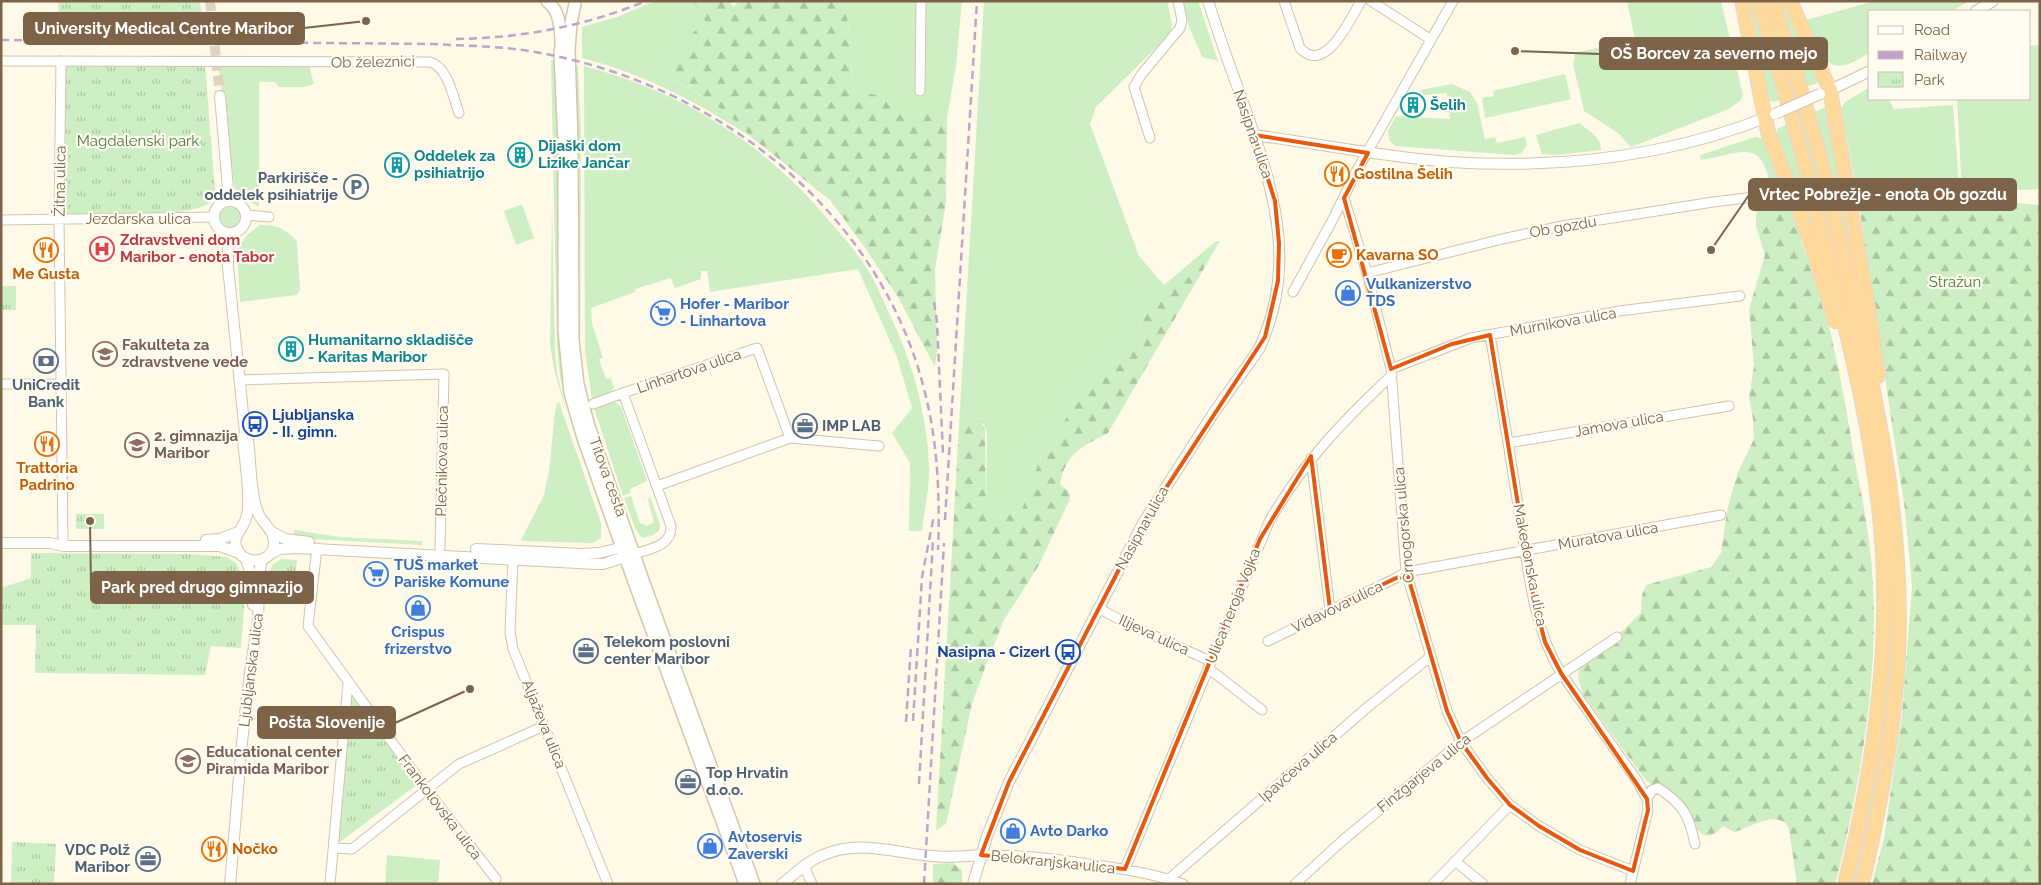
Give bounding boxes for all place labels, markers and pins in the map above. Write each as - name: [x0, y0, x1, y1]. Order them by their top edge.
- callout: University Medical Centre Maribor: [24, 13, 304, 44]
- callout: OŠ Borcev za severno mejo: [1600, 38, 1827, 69]
- building icon: Šelih: [1400, 92, 1426, 118]
- place label: Šelih: [1430, 96, 1466, 114]
- place label: Dijaški dom Lizike Jančar: [538, 137, 630, 172]
- building icon: Dijaški dom Lizike Jančar: [507, 142, 533, 168]
- place label: Oddelek za psihiatrijo: [414, 147, 496, 182]
- building icon: Oddelek za psihiatrijo: [384, 152, 410, 178]
- restaurant icon: Gostilna Šelih: [1324, 161, 1350, 187]
- place label: Gostilna Šelih: [1354, 165, 1453, 183]
- place label: Parkirišče - oddelek psihiatrije: [204, 169, 338, 204]
- parking icon: Parkirišče - oddelek psihiatrije: [343, 174, 369, 200]
- callout: Vrtec Pobrežje - enota Ob gozdu: [1749, 179, 2016, 210]
- place label: Zdravstveni dom Maribor - enota Tabor: [120, 231, 274, 266]
- hospital icon: Zdravstveni dom Maribor - enota Tabor: [89, 236, 115, 262]
- restaurant icon: Me Gusta: [33, 237, 59, 263]
- cafe icon: Kavarna SO: [1326, 242, 1352, 268]
- place label: Kavarna SO: [1356, 246, 1439, 264]
- place label: Me Gusta: [12, 265, 80, 283]
- place label: Vulkanizerstvo TDS: [1366, 275, 1472, 310]
- shop icon: Vulkanizerstvo TDS: [1335, 280, 1361, 306]
- place label: Hofer - Maribor - Linhartova: [680, 295, 789, 330]
- supermarket icon: Hofer - Maribor - Linhartova: [650, 300, 676, 326]
- place label: Humanitarno skladišče - Karitas Maribor: [308, 331, 473, 366]
- place label: Fakulteta za zdravstvene vede: [122, 336, 248, 371]
- building icon: Humanitarno skladišče - Karitas Maribor: [278, 336, 304, 362]
- school or university icon: Fakulteta za zdravstvene vede: [92, 341, 118, 367]
- bank icon: UniCredit Bank: [33, 348, 59, 374]
- place label: UniCredit Bank: [12, 376, 80, 411]
- place label: Ljubljanska - II. gimn.: [272, 406, 355, 441]
- bus stop icon: Ljubljanska - II. gimn.: [242, 411, 268, 437]
- office icon: IMP LAB: [792, 413, 818, 439]
- place label: IMP LAB: [822, 417, 881, 435]
- place label: 2. gimnazija Maribor: [154, 427, 239, 462]
- restaurant icon: Trattoria Padrino: [34, 431, 60, 457]
- school or university icon: 2. gimnazija Maribor: [124, 432, 150, 458]
- place label: Trattoria Padrino: [16, 459, 78, 494]
- place label: TUŠ market Pariške Komune: [394, 556, 509, 591]
- supermarket icon: TUŠ market Pariške Komune: [363, 561, 389, 587]
- callout: Park pred drugo gimnazijo: [91, 572, 313, 603]
- shop icon: Crispus frizerstvo: [405, 595, 431, 621]
- place label: Crispus frizerstvo: [384, 623, 452, 658]
- place label: Telekom poslovni center Maribor: [604, 633, 730, 668]
- office icon: Telekom poslovni center Maribor: [573, 638, 599, 664]
- bus stop icon: Nasipna - Cizerl: [1055, 639, 1081, 665]
- place label: Nasipna - Cizerl: [937, 643, 1050, 661]
- callout: Pošta Slovenije: [258, 707, 395, 738]
- place label: Educational center Piramida Maribor: [206, 743, 342, 778]
- school or university icon: Educational center Piramida Maribor: [175, 748, 201, 774]
- place label: Top Hrvatin d.o.o.: [706, 764, 788, 799]
- office icon: Top Hrvatin d.o.o.: [675, 769, 701, 795]
- shop icon: Avto Darko: [1000, 818, 1026, 844]
- place label: Avto Darko: [1030, 822, 1108, 840]
- place label: Avtoservis Zaverski: [728, 828, 802, 863]
- shop icon: Avtoservis Zaverski: [697, 833, 723, 859]
- restaurant icon: Nočko: [201, 836, 227, 862]
- place label: Nočko: [232, 840, 278, 858]
- place label: VDC Polž Maribor: [65, 841, 130, 876]
- office icon: VDC Polž Maribor: [135, 846, 161, 872]

